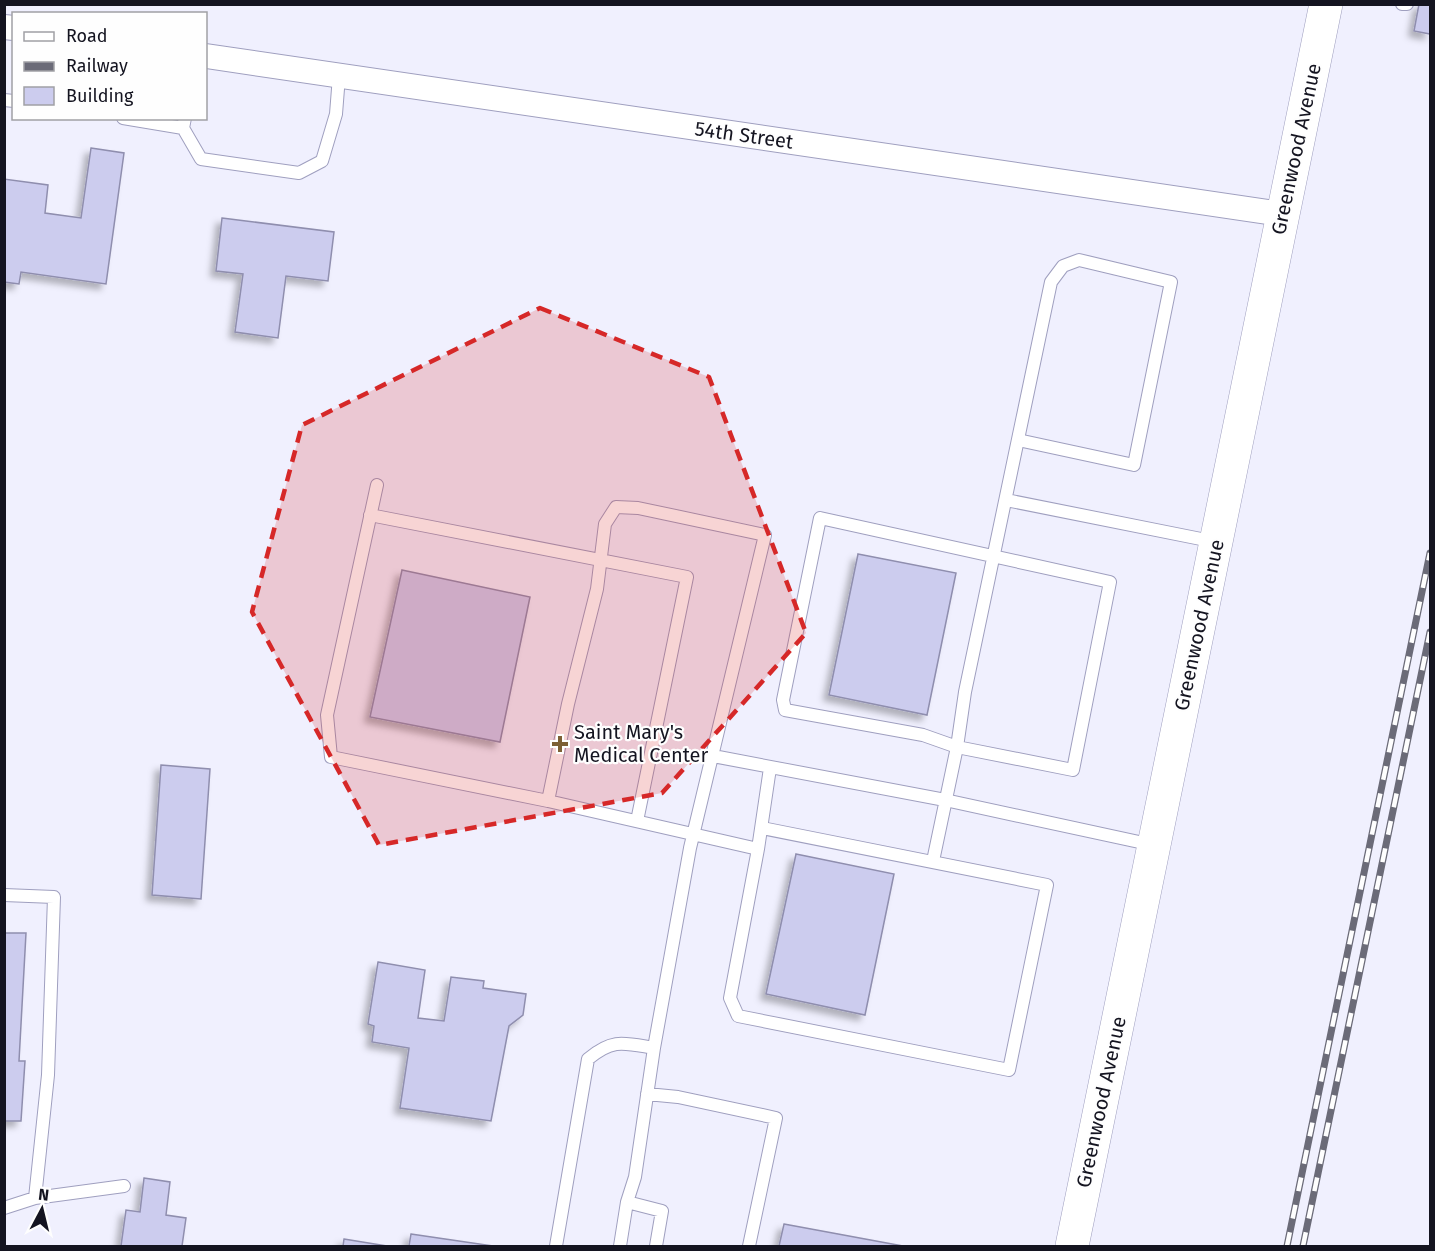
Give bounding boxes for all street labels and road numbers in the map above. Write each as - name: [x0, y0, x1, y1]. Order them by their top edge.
- street label: Greenwood Avenue: [1266, 61, 1326, 237]
- street label: 54th Street: [693, 116, 796, 154]
- street label: Greenwood Avenue: [1169, 537, 1229, 713]
- street label: Greenwood Avenue: [1071, 1014, 1131, 1190]

